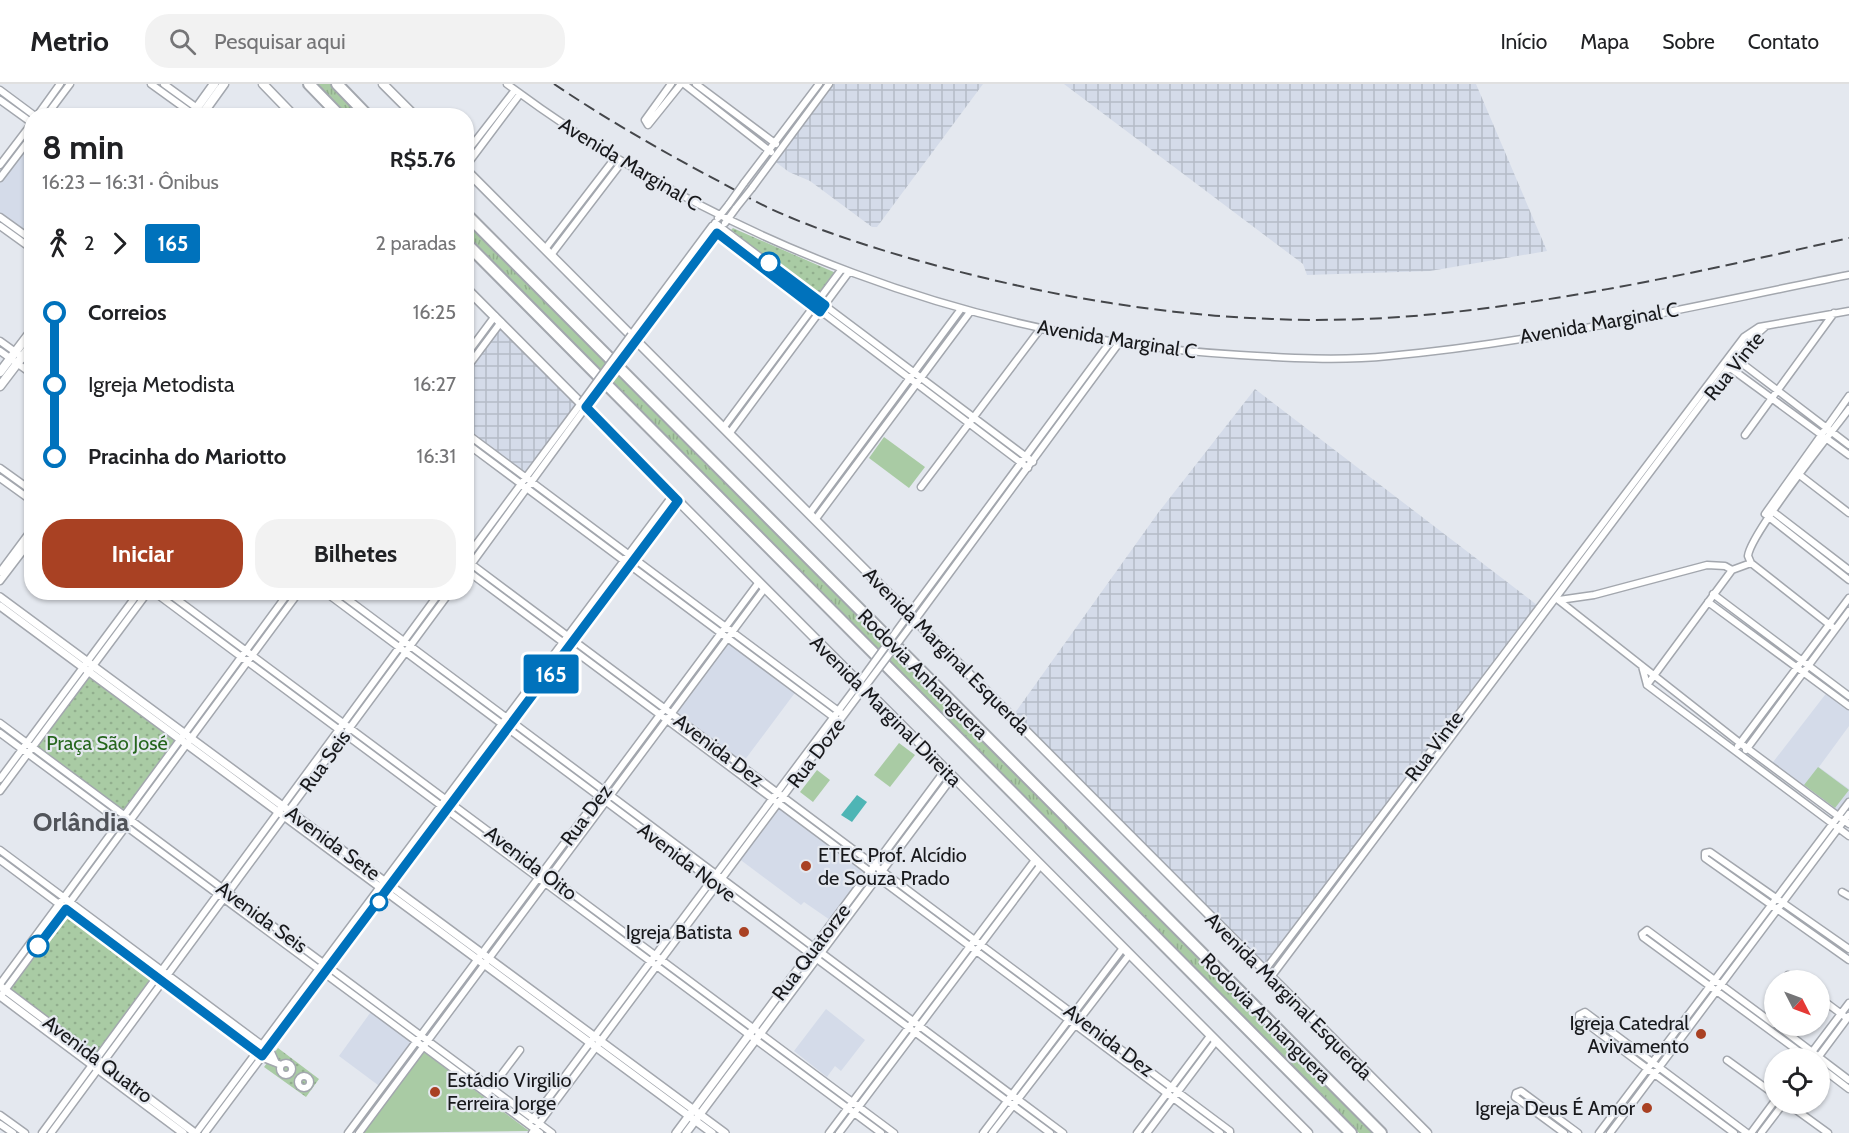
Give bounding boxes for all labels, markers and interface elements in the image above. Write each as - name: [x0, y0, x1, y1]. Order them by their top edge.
- search box: [145, 14, 565, 68]
- text: Metrio: [30, 24, 109, 58]
- icon: search: [166, 25, 199, 58]
- text: Pesquisar aqui: [214, 28, 346, 55]
- text: Início: [1500, 29, 1547, 54]
- text: Mapa: [1580, 29, 1629, 54]
- text: Sobre: [1662, 29, 1715, 54]
- text: Contato: [1748, 29, 1819, 54]
- street label: Avenida Marginal C: [555, 112, 705, 216]
- text: 8 min: [42, 127, 124, 167]
- text: R$5.76: [390, 146, 456, 173]
- text: 16:23 – 16:31 · Ônibus: [42, 170, 219, 194]
- icon: walk: [42, 227, 75, 260]
- icon: forward: [103, 227, 136, 260]
- text: 2: [84, 231, 94, 255]
- text: 165: [157, 231, 188, 256]
- text: 2 paradas: [376, 231, 456, 255]
- unlabelled marker: [758, 252, 780, 274]
- street label: Avenida Marginal C: [1518, 297, 1680, 349]
- text: Correios: [88, 299, 167, 326]
- text: 16:25: [413, 300, 456, 324]
- street label: Avenida Marginal C: [1036, 315, 1198, 363]
- street label: Rua Vinte: [1699, 327, 1769, 405]
- text: Igreja Metodista: [88, 371, 235, 398]
- text: 16:27: [413, 372, 456, 396]
- text: Pracinha do Mariotto: [88, 443, 286, 470]
- text: 16:31: [417, 444, 456, 468]
- button: Iniciar: [42, 519, 243, 588]
- button: Bilhetes: [255, 519, 456, 588]
- street label: Avenida Marginal Esquerda: [858, 562, 1036, 740]
- street label: Rodovia Anhanguera: [853, 604, 993, 744]
- street label: Avenida Marginal Direita: [805, 630, 967, 792]
- line badge: 165: [516, 654, 586, 694]
- text: 165: [536, 662, 566, 687]
- street label: Rua Vinte: [1400, 706, 1468, 786]
- street label: Avenida Dez: [669, 708, 769, 792]
- street label: Rua Doze: [782, 713, 850, 793]
- street label: Rua Seis: [294, 725, 356, 797]
- park label: Praça São José: [46, 731, 168, 755]
- street label: Rua Dez: [555, 780, 617, 850]
- street label: Avenida Sete: [281, 801, 385, 885]
- district label: Orlândia: [33, 806, 129, 838]
- street label: Avenida Nove: [633, 817, 741, 907]
- street label: Avenida Oito: [480, 821, 582, 905]
- place label: ETEC Prof. Alcídio de Souza Prado: [818, 843, 967, 890]
- marker: ETEC Prof. Alcídio de Souza Prado: [799, 859, 813, 873]
- street label: Avenida Seis: [212, 876, 312, 958]
- unlabelled marker: [370, 893, 388, 911]
- street label: Rua Quatorze: [767, 899, 855, 1005]
- street label: Avenida Marginal Esquerda: [1200, 907, 1378, 1085]
- place label: Igreja Batista: [626, 920, 732, 944]
- marker: Igreja Batista: [737, 925, 751, 939]
- unlabelled marker: [27, 935, 49, 957]
- street label: Rodovia Anhanguera: [1196, 948, 1336, 1088]
- north arrow: [1764, 970, 1830, 1036]
- map controls: [1764, 970, 1830, 1114]
- street label: Avenida Dez: [1059, 998, 1159, 1082]
- street label: Avenida Quatro: [38, 1010, 158, 1108]
- place label: Igreja Catedral Avivamento: [1569, 1011, 1689, 1058]
- marker: Igreja Catedral Avivamento: [1694, 1027, 1708, 1041]
- button: locate: [1764, 1048, 1830, 1114]
- place label: Estádio Virgilio Ferreira Jorge: [447, 1068, 572, 1115]
- marker: Estádio Virgilio Ferreira Jorge: [428, 1085, 442, 1099]
- place label: Igreja Deus É Amor: [1475, 1096, 1636, 1120]
- marker: Igreja Deus É Amor: [1640, 1101, 1654, 1115]

